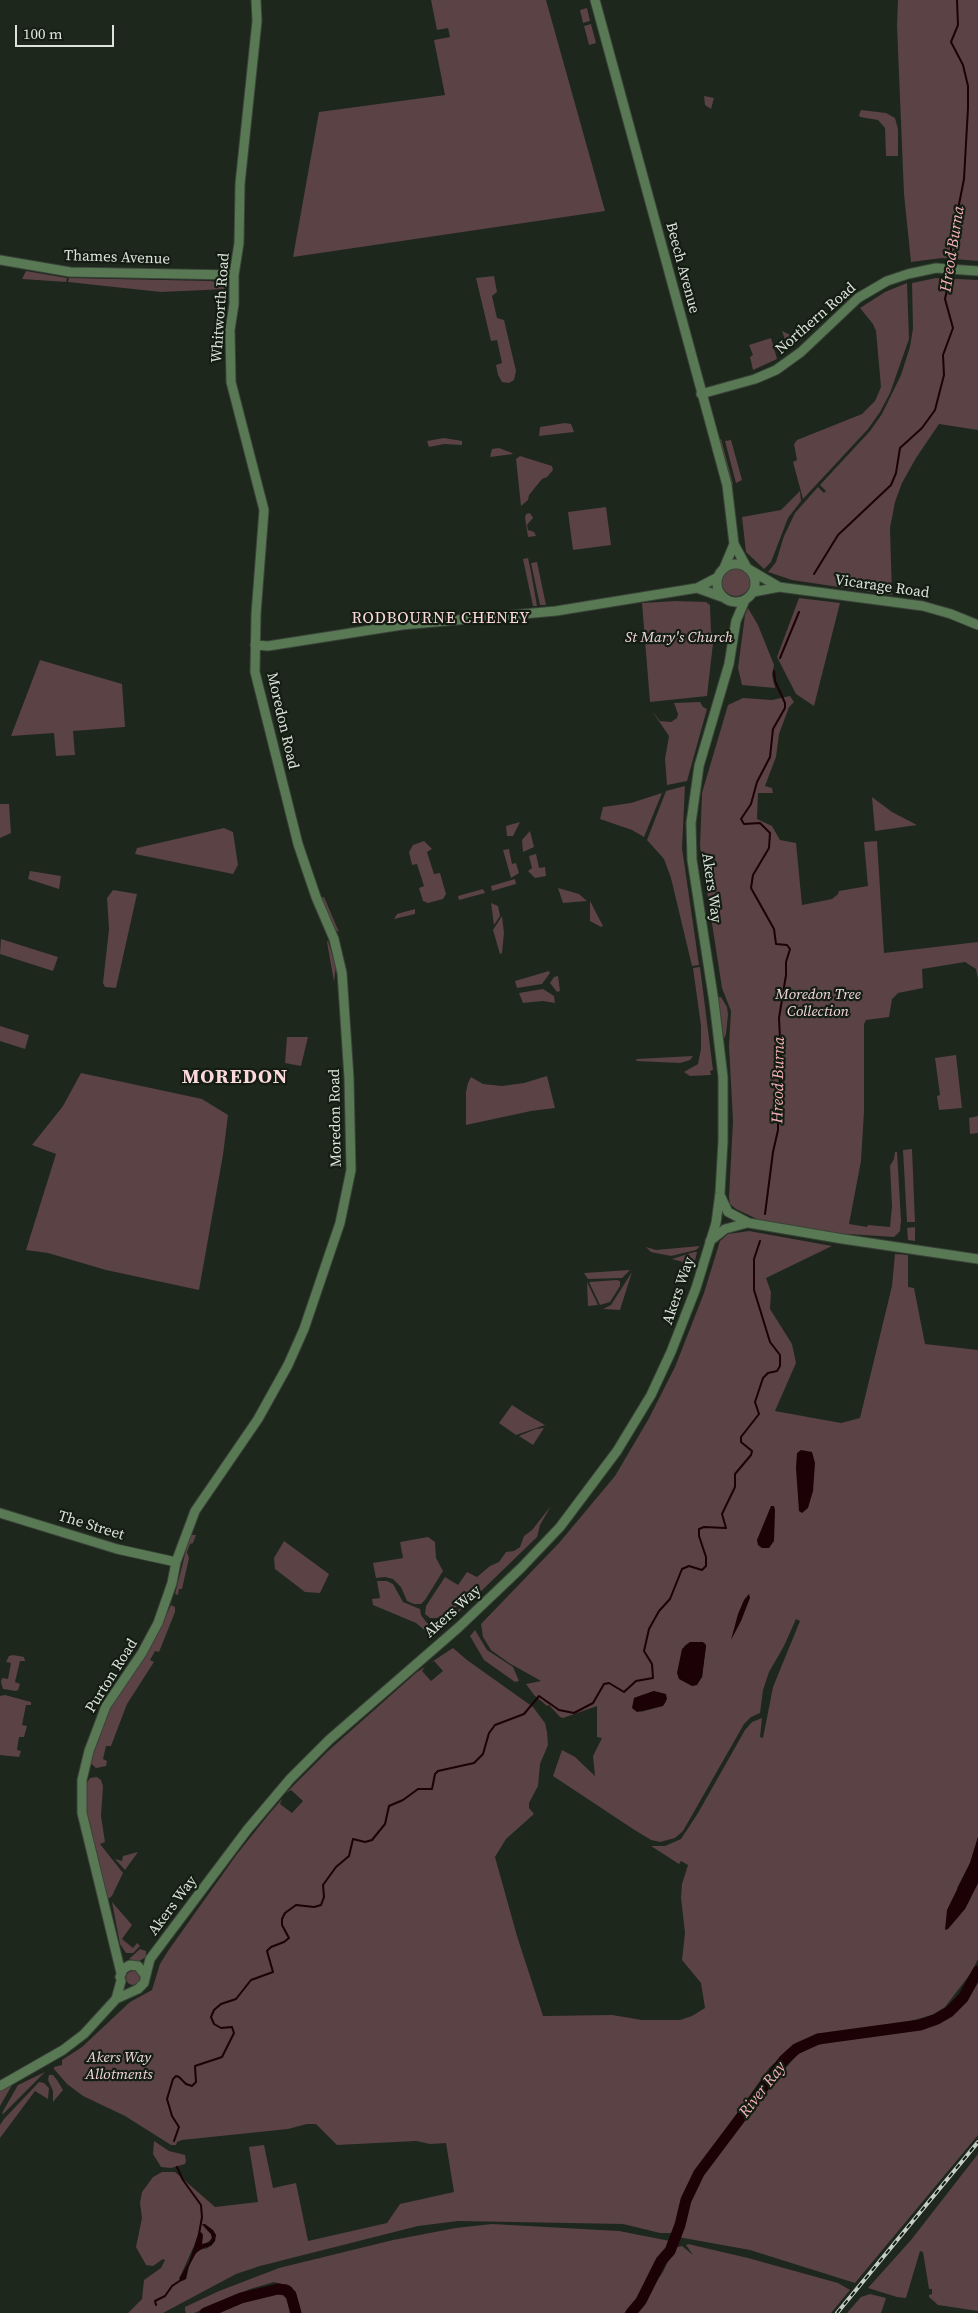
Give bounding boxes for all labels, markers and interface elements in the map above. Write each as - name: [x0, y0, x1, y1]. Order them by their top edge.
- scale bar: [18, 15, 116, 47]
- text: 100 m: [23, 23, 63, 44]
- water label: Hreod Burna: [937, 205, 969, 293]
- street label: Beech Avenue: [661, 220, 703, 316]
- street label: Thames Avenue: [64, 247, 170, 269]
- street label: Whitworth Road: [208, 252, 234, 364]
- street label: Northern Road: [772, 279, 860, 359]
- street label: Vicarage Road: [833, 571, 931, 603]
- district label: RODBOURNE CHENEY: [350, 609, 532, 629]
- park label: St Mary's Church: [625, 629, 733, 647]
- street label: Moredon Road: [262, 671, 302, 771]
- street label: Akers Way: [697, 852, 725, 924]
- park label: Moredon Tree Collection: [775, 986, 861, 1021]
- water label: Hreod Burna: [769, 1036, 789, 1124]
- district label: MOREDON: [181, 1066, 289, 1090]
- street label: Moredon Road: [326, 1069, 346, 1167]
- street label: Akers Way: [659, 1255, 699, 1327]
- street label: The Street: [56, 1507, 126, 1545]
- street label: Akers Way: [421, 1582, 485, 1642]
- street label: Purton Road: [82, 1636, 142, 1716]
- street label: Akers Way: [145, 1873, 201, 1939]
- park label: Akers Way Allotments: [85, 2049, 153, 2084]
- water label: River Ray: [735, 2058, 791, 2122]

